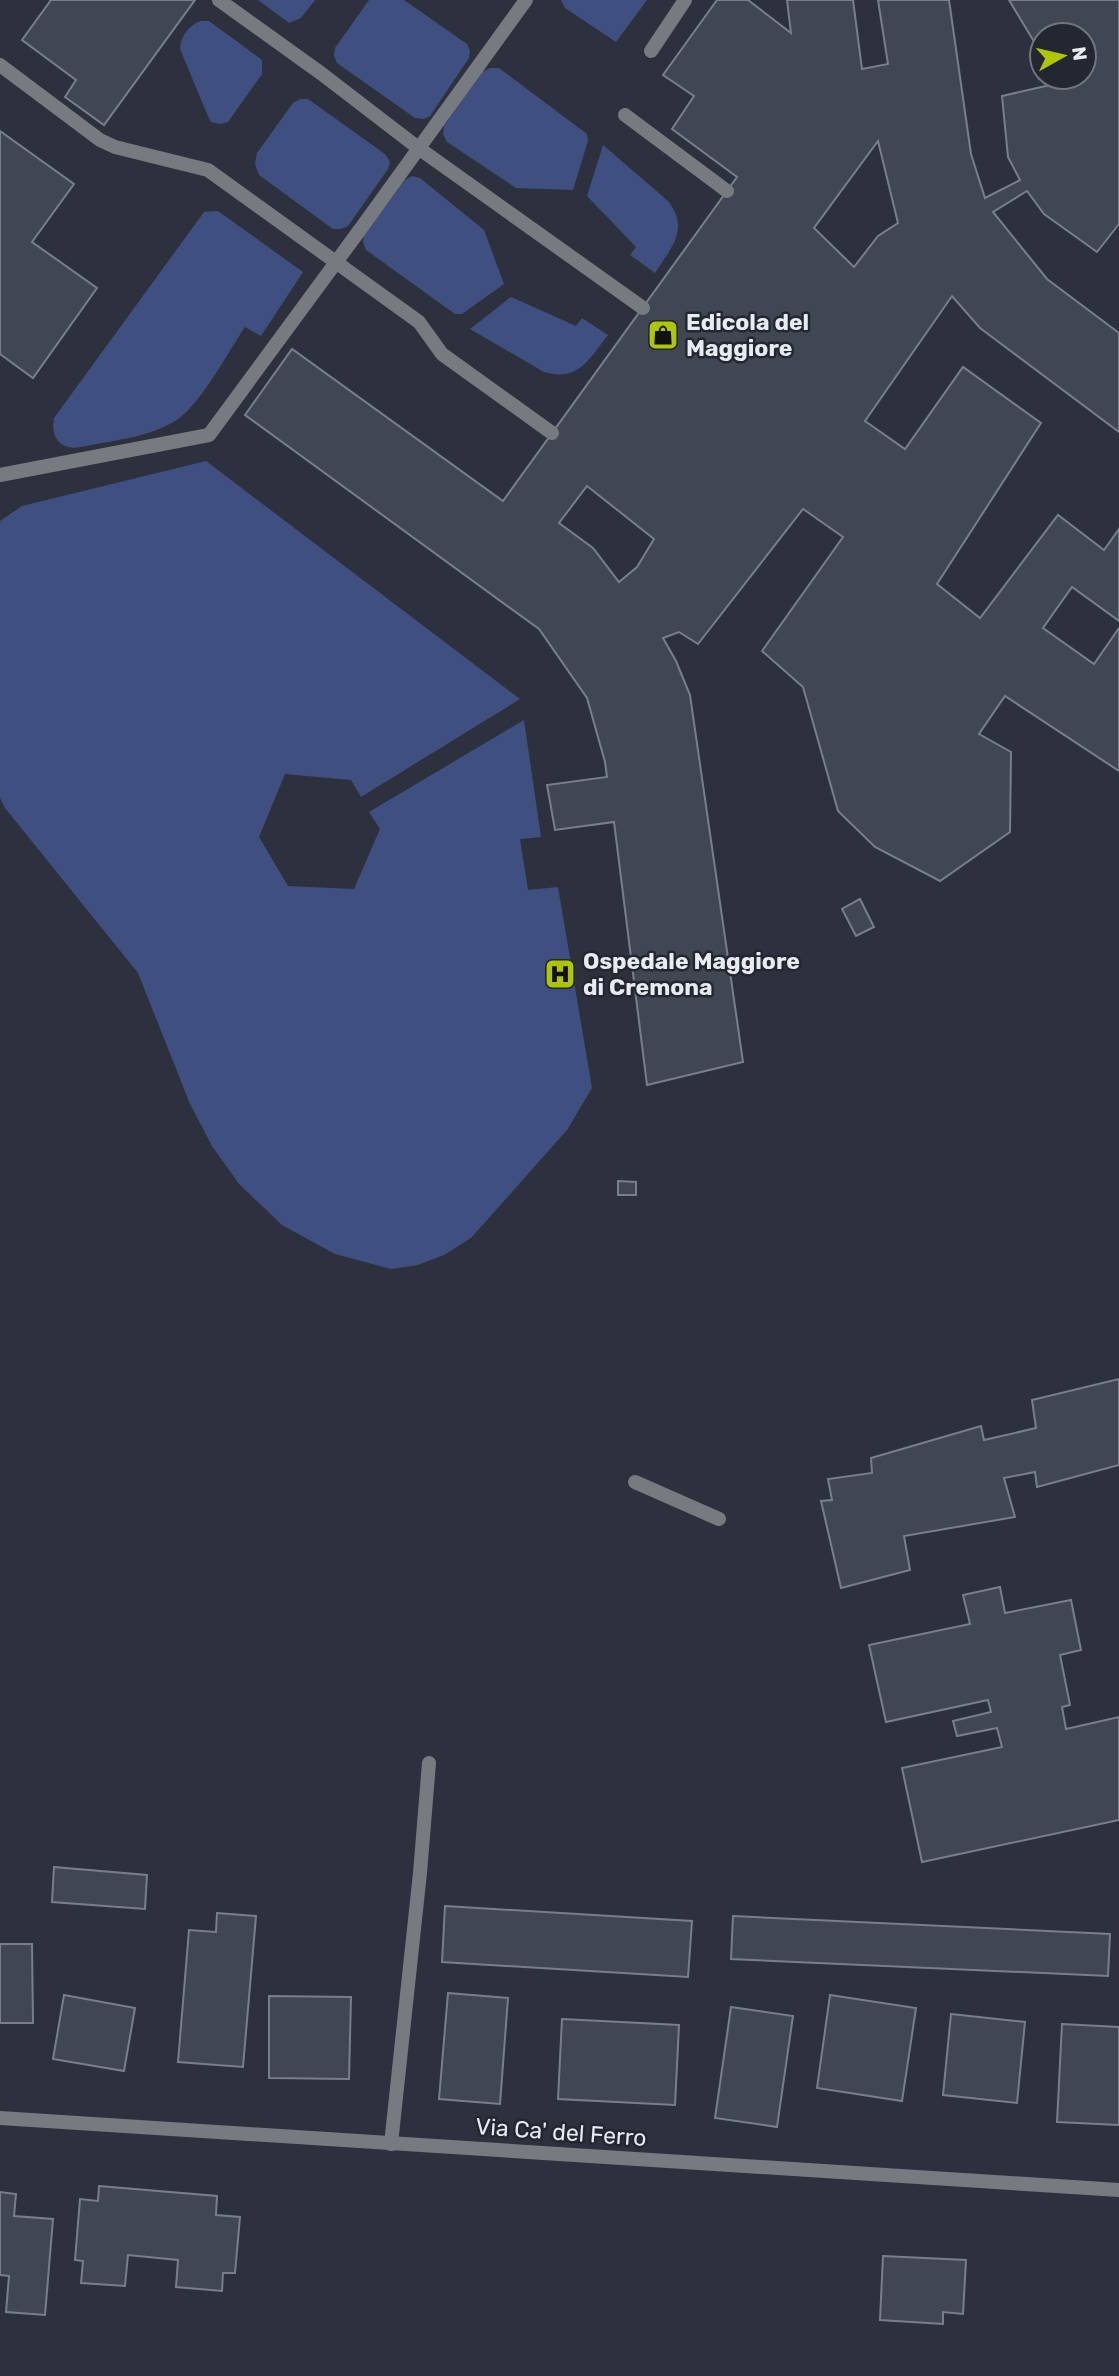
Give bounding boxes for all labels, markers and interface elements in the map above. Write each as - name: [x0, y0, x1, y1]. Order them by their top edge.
- north arrow: [1028, 21, 1098, 91]
- text: N: [1067, 45, 1092, 62]
- place label: Edicola del Maggiore: [686, 308, 809, 362]
- shop icon: Edicola del Maggiore: [646, 318, 680, 352]
- place label: Ospedale Maggiore di Cremona: [583, 947, 800, 1001]
- hospital icon: Ospedale Maggiore di Cremona: [543, 957, 577, 991]
- street label: Via Ca' del Ferro: [475, 2112, 647, 2152]

